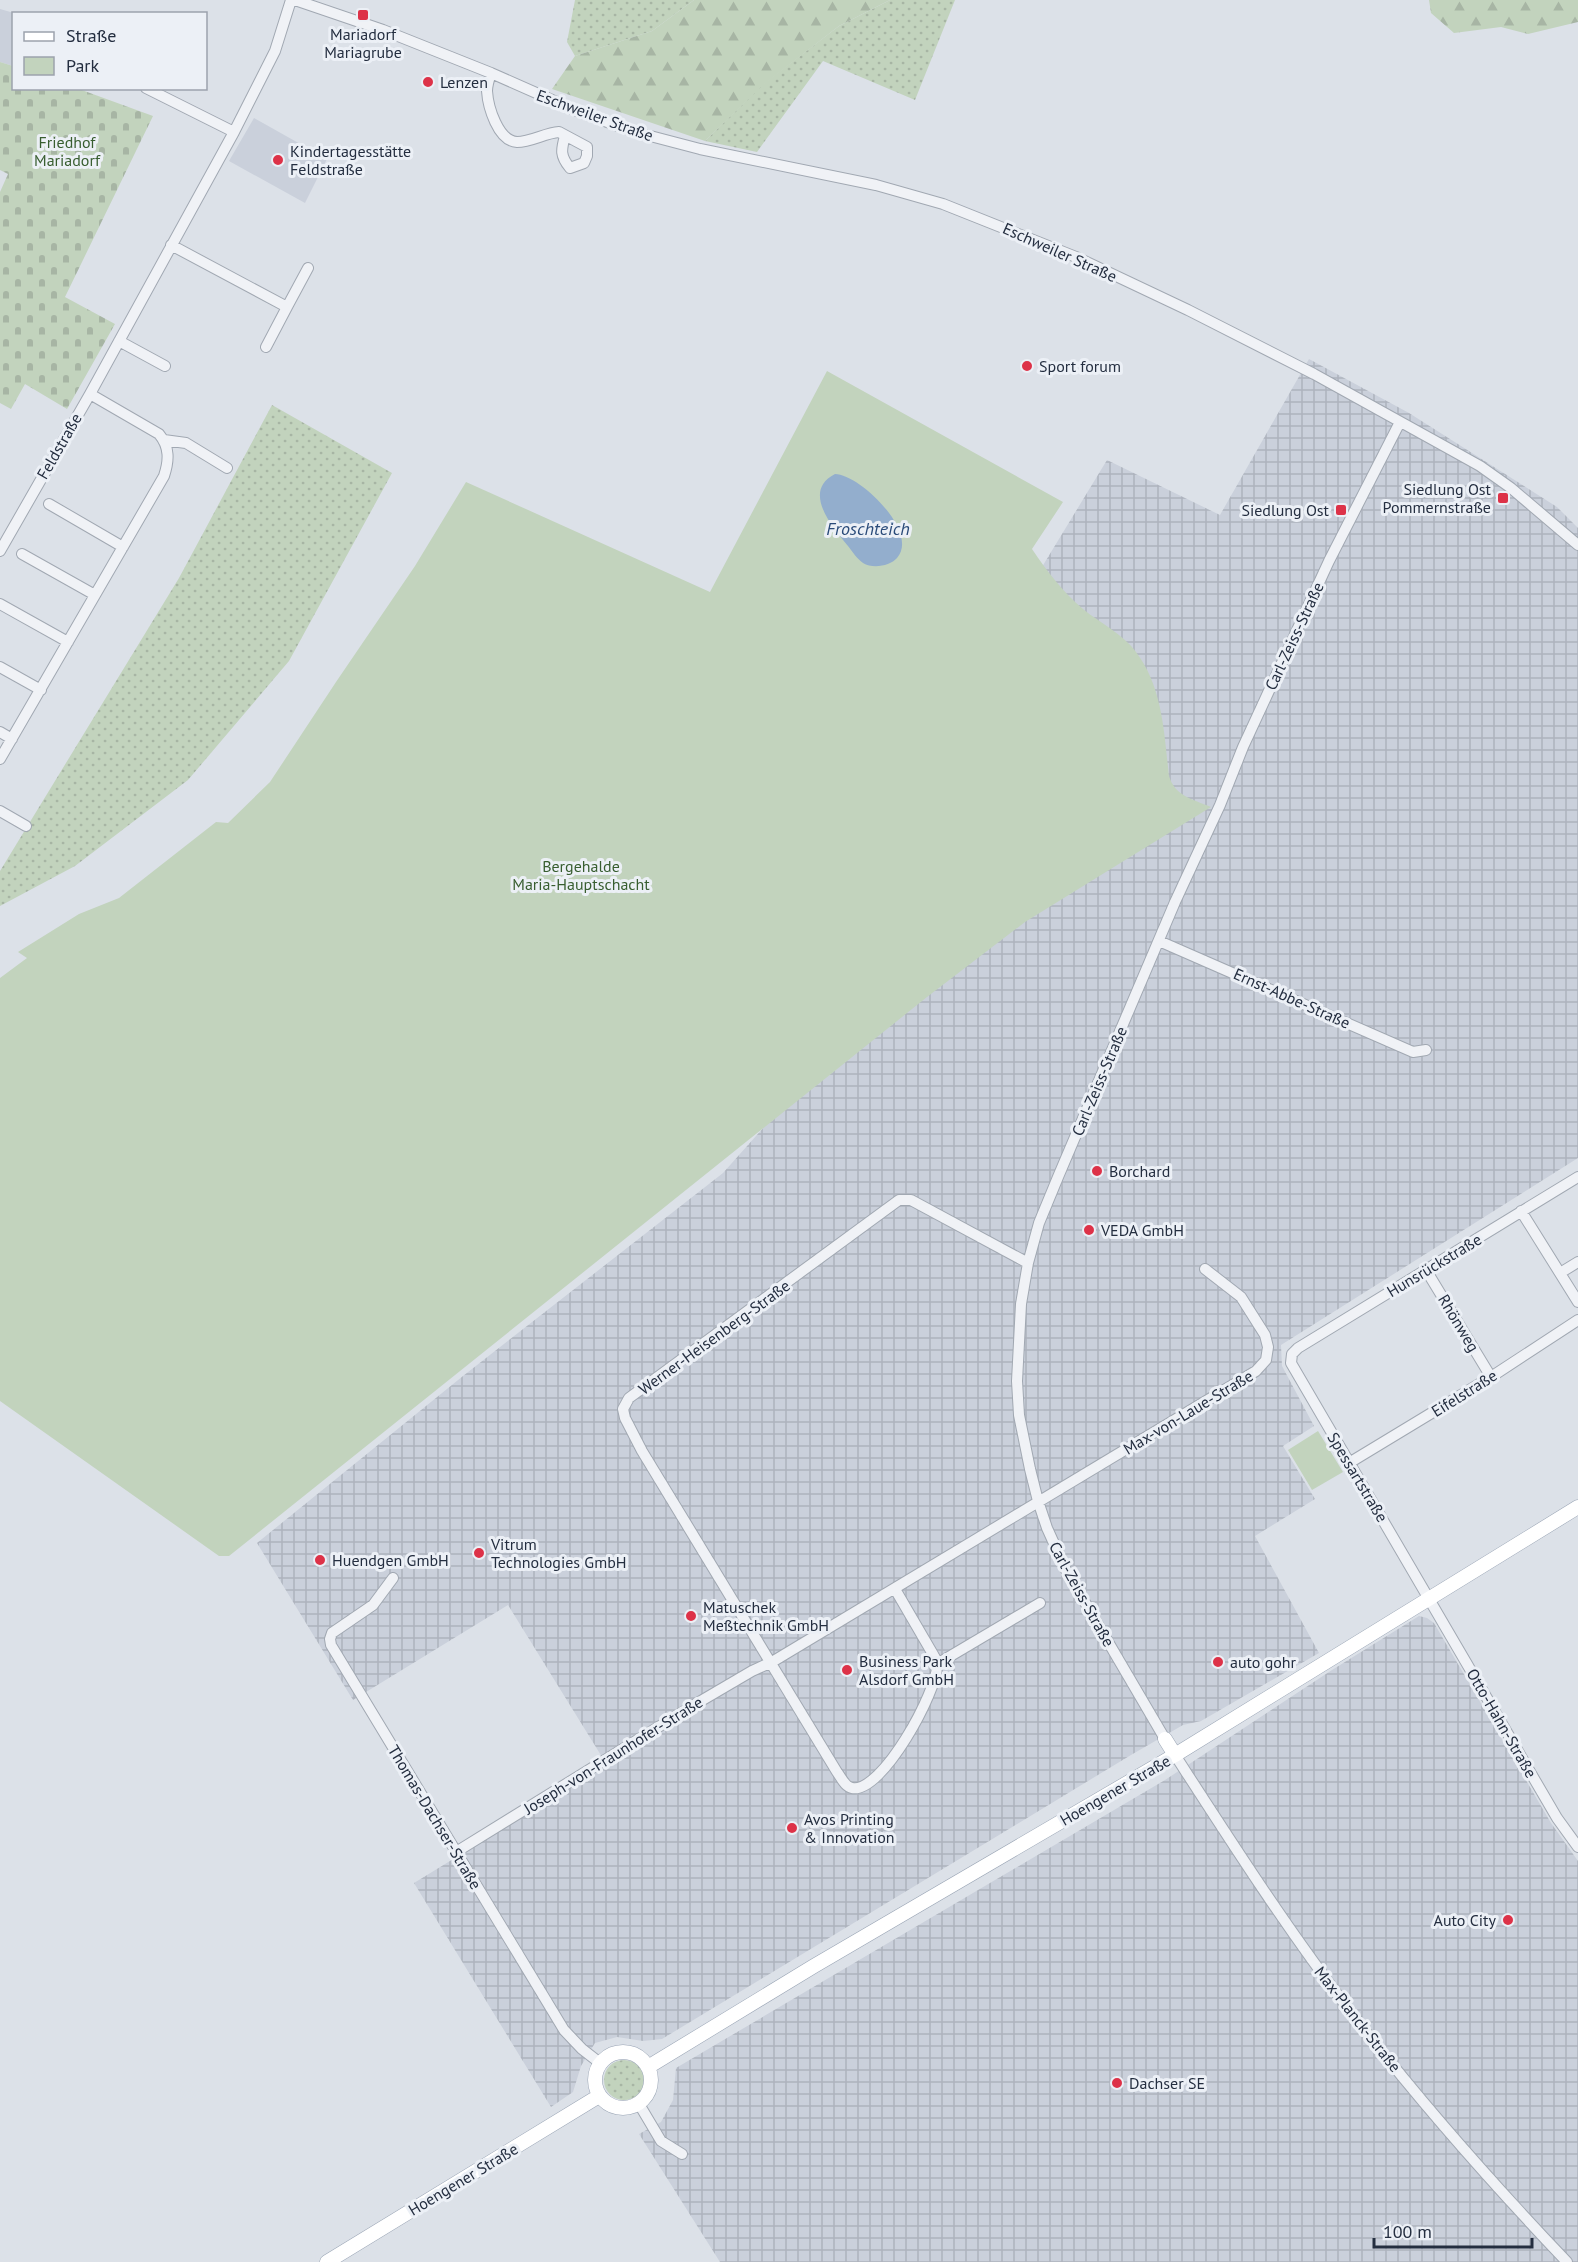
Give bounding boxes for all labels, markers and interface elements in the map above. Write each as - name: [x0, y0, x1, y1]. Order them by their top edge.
- marker: Mariadorf Mariagrube: [356, 8, 370, 22]
- legend: [12, 12, 207, 90]
- text: Straße: [66, 24, 117, 47]
- place label: Mariadorf Mariagrube: [324, 24, 402, 62]
- text: Park: [66, 54, 99, 77]
- place label: Lenzen: [440, 72, 488, 92]
- marker: Lenzen: [421, 75, 435, 89]
- street label: Eschweiler Straße: [534, 85, 656, 145]
- park label: Friedhof Mariadorf: [34, 132, 101, 170]
- place label: Kindertagesstätte Feldstraße: [290, 141, 411, 179]
- marker: Kindertagesstätte Feldstraße: [271, 153, 285, 167]
- street label: Eschweiler Straße: [1000, 218, 1120, 286]
- place label: Sport forum: [1039, 356, 1121, 376]
- marker: Sport forum: [1020, 359, 1034, 373]
- street label: Feldstraße: [32, 409, 86, 483]
- place label: Siedlung Ost Pommernstraße: [1383, 479, 1492, 517]
- marker: Siedlung Ost Pommernstraße: [1496, 491, 1510, 505]
- place label: Siedlung Ost: [1241, 500, 1330, 520]
- marker: Siedlung Ost: [1334, 503, 1348, 517]
- water label: Froschteich: [826, 517, 910, 540]
- street label: Carl-Zeiss-Straße: [1260, 579, 1328, 693]
- park label: Bergehalde Maria-Hauptschacht: [512, 856, 650, 894]
- street label: Ernst-Abbe-Straße: [1231, 963, 1353, 1033]
- street label: Carl-Zeiss-Straße: [1067, 1023, 1131, 1139]
- place label: Borchard: [1109, 1161, 1170, 1181]
- marker: Borchard: [1090, 1164, 1104, 1178]
- place label: VEDA GmbH: [1100, 1220, 1184, 1240]
- marker: VEDA GmbH: [1082, 1223, 1096, 1237]
- street label: Hunsrückstraße: [1383, 1229, 1485, 1301]
- street label: Werner-Heisenberg-Straße: [634, 1275, 794, 1399]
- street label: Rhönweg: [1434, 1291, 1484, 1355]
- street label: Max-von-Laue-Straße: [1120, 1365, 1256, 1459]
- street label: Eifelstraße: [1427, 1365, 1501, 1421]
- street label: Spessartstraße: [1323, 1428, 1393, 1526]
- place label: Vitrum Technologies GmbH: [490, 1534, 627, 1572]
- street label: Carl-Zeiss-Straße: [1045, 1538, 1119, 1650]
- marker: Vitrum Technologies GmbH: [472, 1546, 486, 1560]
- place label: Huendgen GmbH: [332, 1550, 449, 1570]
- marker: Huendgen GmbH: [313, 1553, 327, 1567]
- place label: Matuschek Meßtechnik GmbH: [703, 1597, 829, 1635]
- marker: Matuschek Meßtechnik GmbH: [684, 1609, 698, 1623]
- place label: Business Park Alsdorf GmbH: [859, 1651, 954, 1689]
- place label: auto gohr: [1230, 1652, 1297, 1672]
- marker: auto gohr: [1211, 1655, 1225, 1669]
- marker: Business Park Alsdorf GmbH: [840, 1663, 854, 1677]
- street label: Otto-Hahn-Straße: [1463, 1665, 1541, 1781]
- street label: Joseph-von-Fraunhofer-Straße: [519, 1692, 706, 1819]
- street label: Thomas-Dachser-Straße: [384, 1741, 486, 1893]
- street label: Hoengener Straße: [1056, 1750, 1174, 1830]
- place label: Avos Printing & Innovation: [804, 1809, 895, 1847]
- marker: Avos Printing & Innovation: [785, 1821, 799, 1835]
- place label: Auto City: [1434, 1910, 1497, 1930]
- marker: Auto City: [1501, 1913, 1515, 1927]
- street label: Max-Planck-Straße: [1310, 1962, 1406, 2076]
- place label: Dachser SE: [1129, 2073, 1205, 2093]
- marker: Dachser SE: [1110, 2076, 1124, 2090]
- street label: Hoengener Straße: [405, 2138, 521, 2220]
- scale bar: [1374, 2211, 1532, 2249]
- text: 100 m: [1383, 2220, 1432, 2243]

